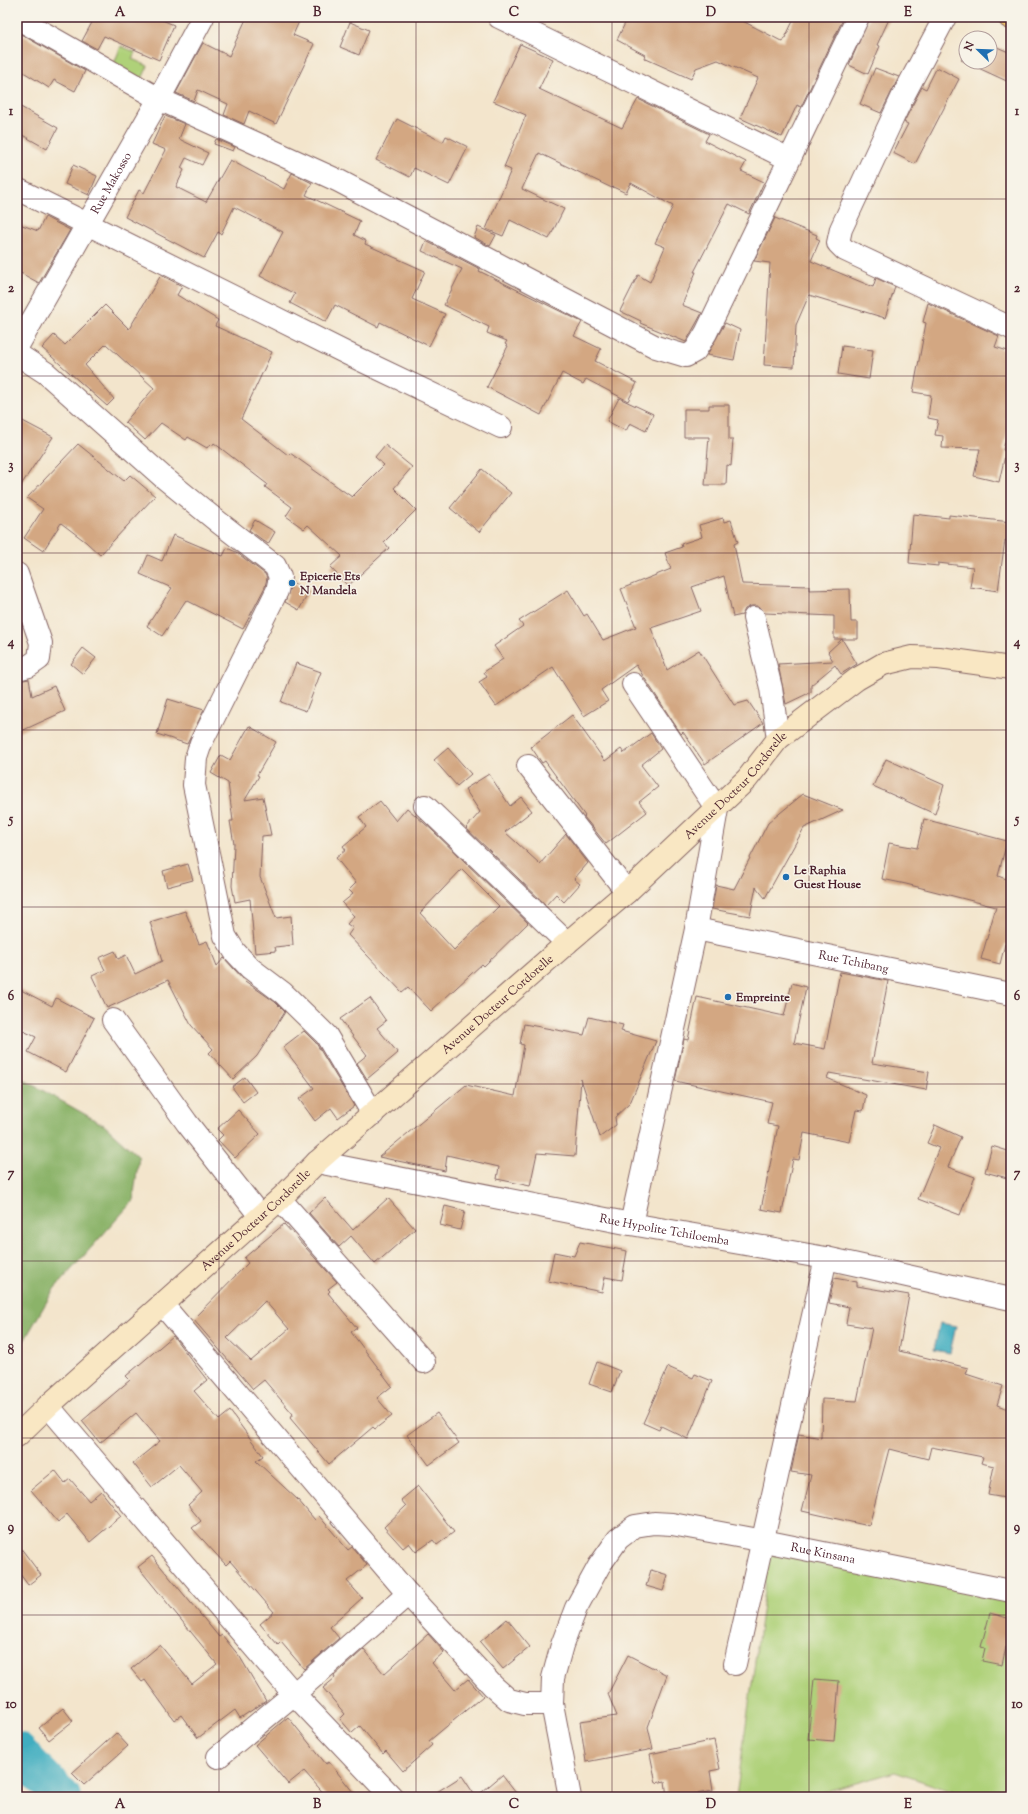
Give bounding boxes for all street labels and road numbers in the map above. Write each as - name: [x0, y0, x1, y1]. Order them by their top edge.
- street label: Rue Makosso: [87, 149, 137, 218]
- street label: Avenue Docteur Cordorelle: [680, 727, 792, 844]
- street label: Rue Tchibang: [817, 946, 890, 979]
- street label: Avenue Docteur Cordorelle: [438, 950, 558, 1059]
- street label: Avenue Docteur Cordorelle: [197, 1165, 316, 1276]
- street label: Rue Hypolite Tchiloemba: [598, 1210, 731, 1251]
- street label: Rue Kinsana: [789, 1539, 857, 1569]

